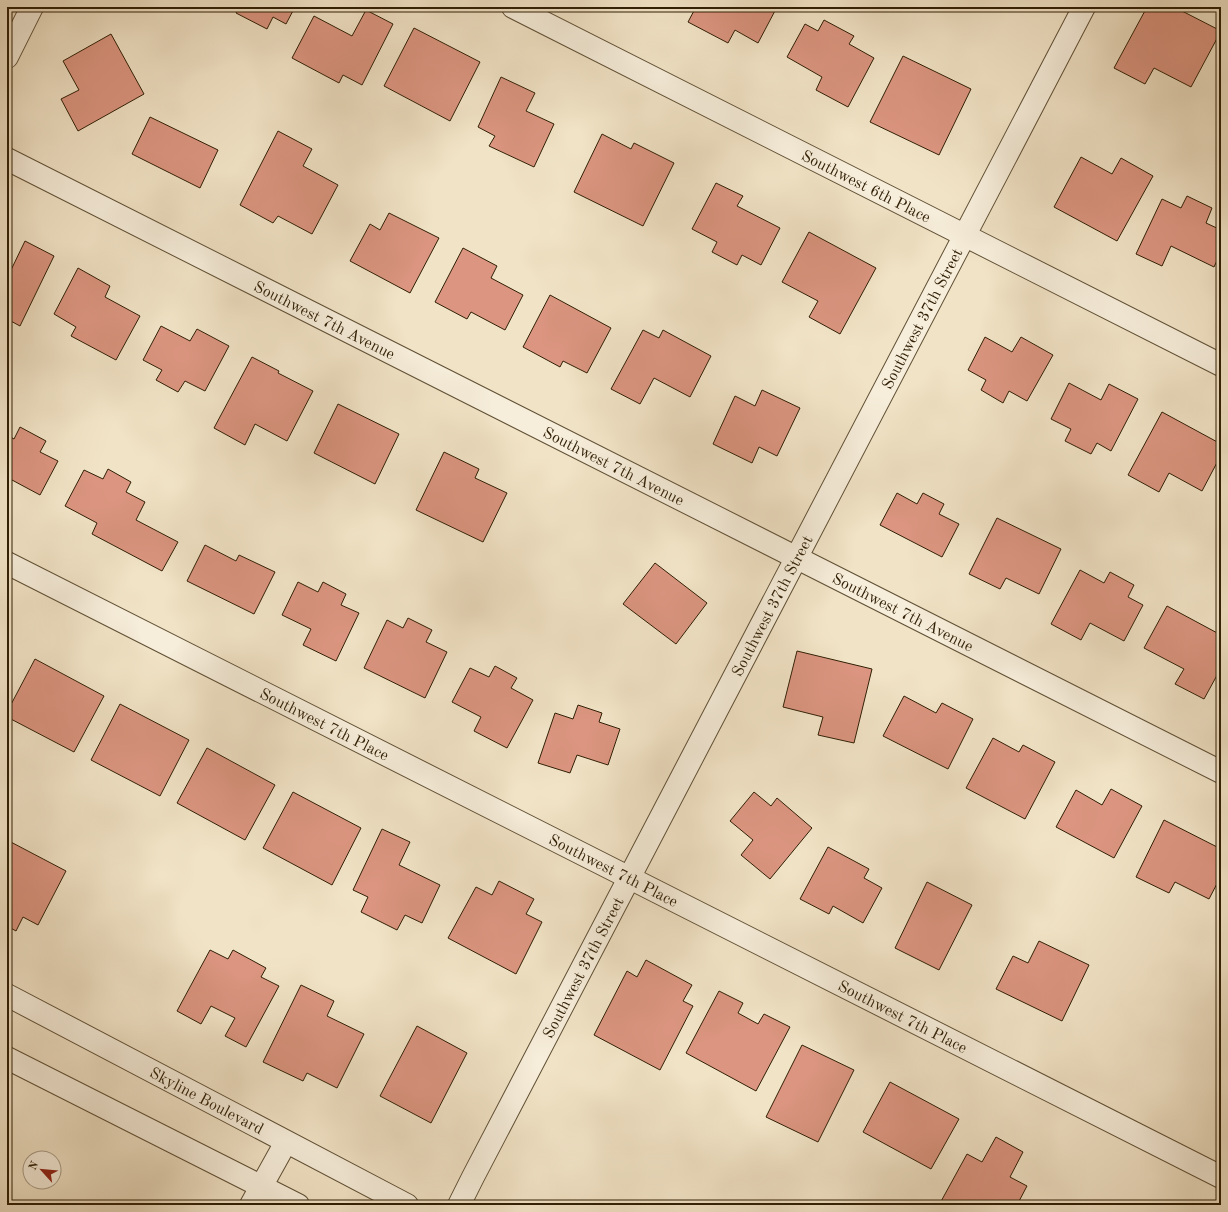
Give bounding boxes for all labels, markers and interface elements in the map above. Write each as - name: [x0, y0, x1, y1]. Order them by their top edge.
- street label: Southwest 6th Place: [798, 148, 933, 227]
- street label: Southwest 37th Street: [880, 246, 967, 392]
- street label: Southwest 7th Avenue: [251, 279, 397, 363]
- street label: Southwest 7th Avenue: [540, 425, 686, 510]
- street label: Southwest 37th Street: [730, 533, 817, 680]
- street label: Southwest 7th Avenue: [829, 571, 975, 656]
- street label: Southwest 7th Place: [257, 686, 391, 765]
- street label: Southwest 7th Place: [546, 832, 680, 911]
- street label: Southwest 37th Street: [541, 895, 628, 1041]
- street label: Southwest 7th Place: [835, 979, 969, 1057]
- street label: Skyline Boulevard: [147, 1065, 266, 1138]
- north arrow: [22, 1150, 62, 1190]
- text: N: [28, 1159, 42, 1172]

